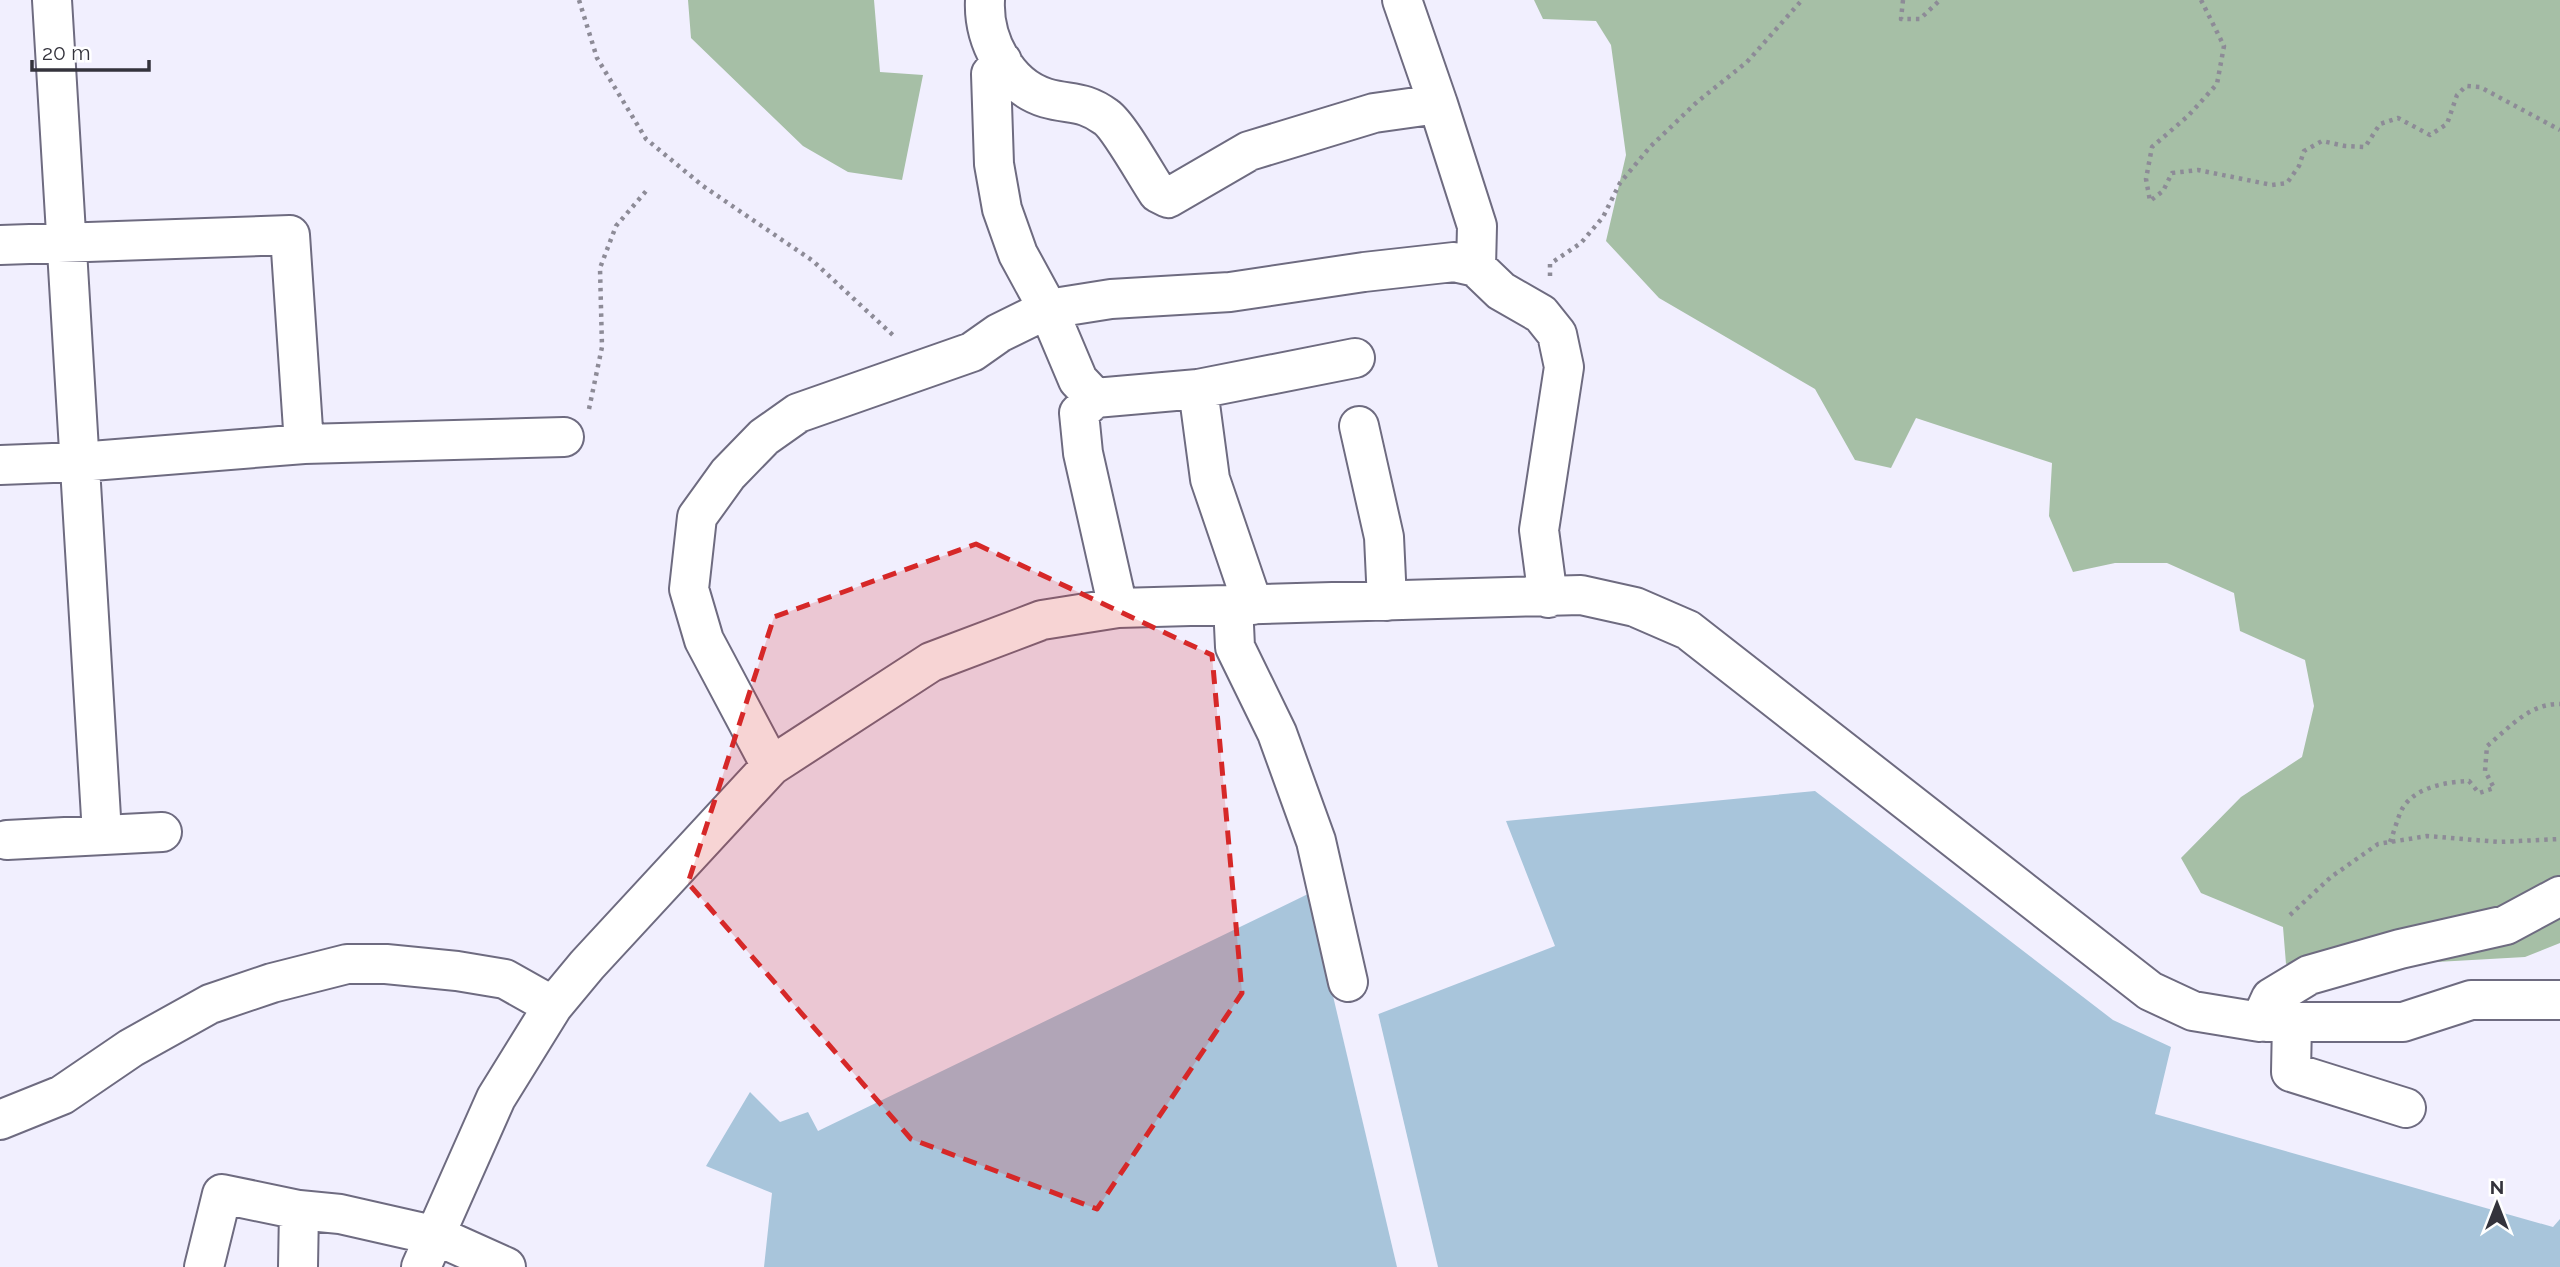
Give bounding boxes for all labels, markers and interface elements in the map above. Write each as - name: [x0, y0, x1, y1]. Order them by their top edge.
- scale bar: [32, 28, 149, 72]
- text: 20 m: [42, 40, 90, 65]
- north arrow: [2462, 1169, 2532, 1239]
- text: N: [2490, 1176, 2504, 1198]

